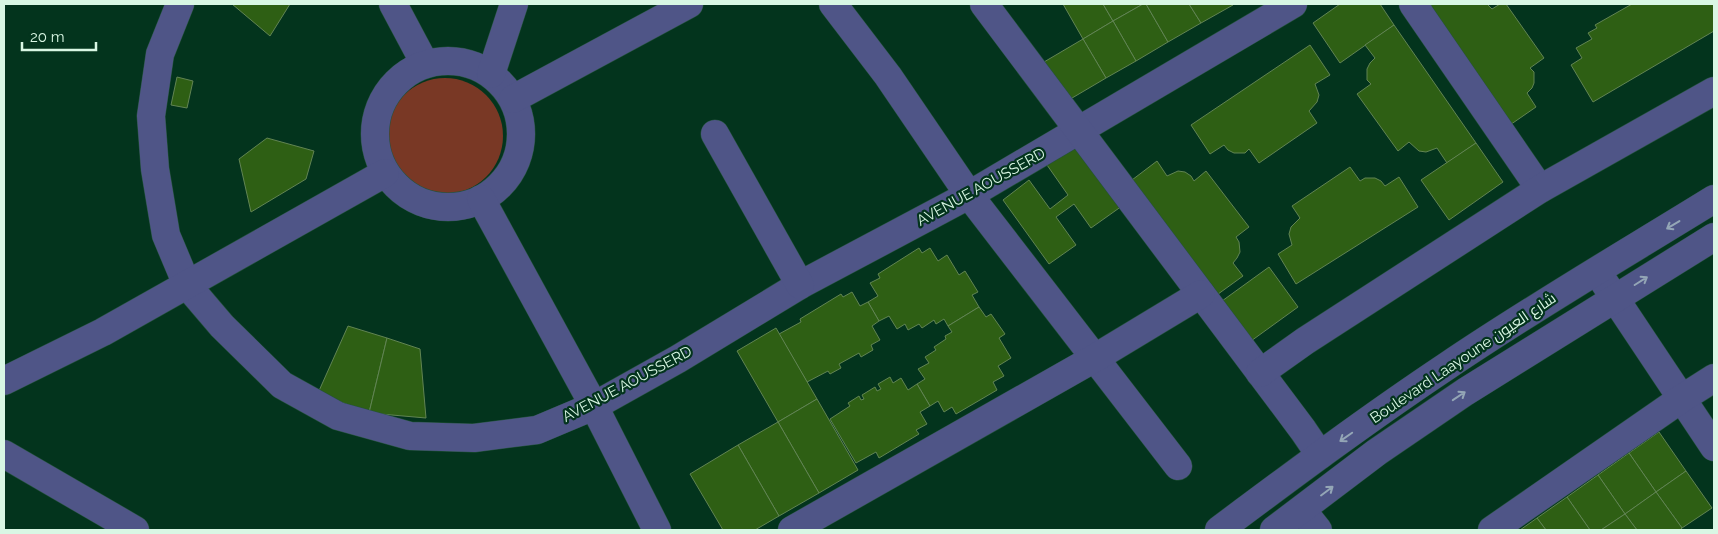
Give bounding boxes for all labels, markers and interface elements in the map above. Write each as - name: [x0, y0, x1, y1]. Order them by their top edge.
- scale bar: [22, 20, 96, 52]
- text: 20 m: [30, 28, 65, 46]
- street label: AVENUE AOUSSERD: [914, 144, 1049, 230]
- one-way arrow: [1666, 220, 1680, 230]
- one-way arrow: [1633, 276, 1647, 286]
- street label: Boulevard Laayoune شارع العيون: [1367, 289, 1560, 429]
- street label: AVENUE AOUSSERD: [559, 342, 695, 426]
- one-way arrow: [1452, 391, 1466, 401]
- one-way arrow: [1339, 432, 1353, 442]
- one-way arrow: [1320, 485, 1333, 496]

